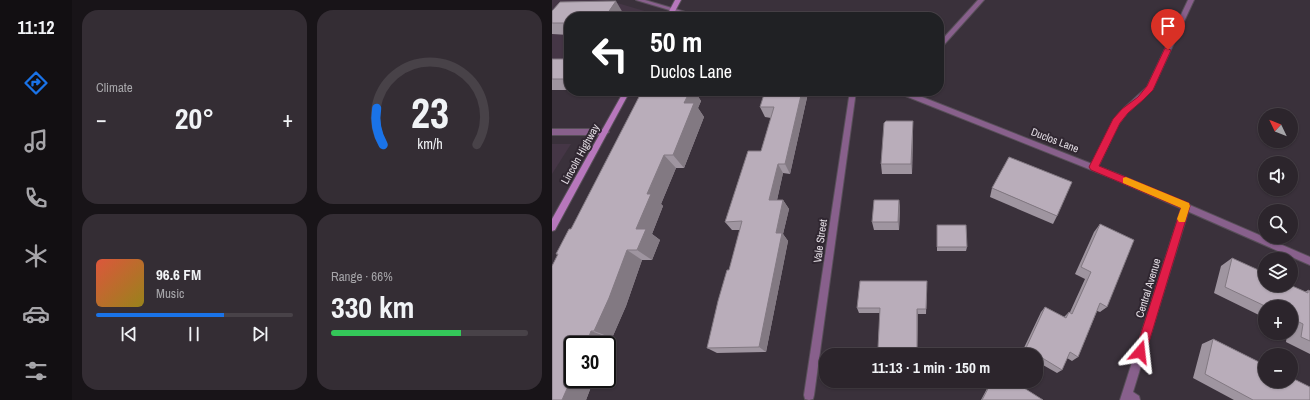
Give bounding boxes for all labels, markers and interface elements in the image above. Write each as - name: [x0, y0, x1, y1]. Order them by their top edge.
- pin: [1151, 9, 1185, 50]
- text: 11:12: [18, 15, 54, 40]
- icon: arrive: [1157, 15, 1179, 37]
- text: 50 m: [650, 23, 702, 61]
- icon: left: [584, 28, 636, 80]
- text: Duclos Lane: [650, 59, 732, 84]
- icon: directions: [22, 69, 50, 97]
- text: Climate: [96, 79, 133, 96]
- text: 23: [411, 85, 448, 141]
- text: 20°: [175, 98, 214, 138]
- text: −: [96, 104, 107, 134]
- text: +: [282, 104, 293, 134]
- north arrow: [1258, 108, 1298, 148]
- map controls: [1258, 108, 1298, 388]
- street label: Lincoln Highway: [558, 121, 603, 187]
- street label: Duclos Lane: [1029, 124, 1081, 156]
- icon: music: [22, 127, 50, 155]
- text: km/h: [417, 134, 442, 153]
- button: sound: [1258, 156, 1298, 196]
- icon: phone: [22, 184, 50, 212]
- button: search: [1258, 204, 1298, 244]
- street label: Vale Street: [810, 218, 830, 264]
- icon: climate: [22, 242, 50, 270]
- button: layers: [1258, 252, 1298, 292]
- street label: Central Avenue: [1132, 257, 1164, 319]
- text: 96.6 FM: [156, 264, 201, 285]
- text: Range · 66%: [331, 268, 393, 285]
- text: Music: [156, 285, 184, 302]
- text: 330 km: [331, 287, 414, 327]
- icon: car: [22, 300, 50, 328]
- button: +: [1258, 300, 1298, 340]
- icon: previous: [118, 323, 140, 345]
- icon: pause: [183, 323, 205, 345]
- icon: next: [249, 323, 271, 345]
- position arrow: [1119, 331, 1161, 373]
- speed limit sign: 30: [564, 336, 616, 388]
- button: −: [1258, 348, 1298, 388]
- icon: filters: [22, 357, 50, 385]
- text: 11:13 · 1 min · 150 m: [872, 357, 990, 378]

